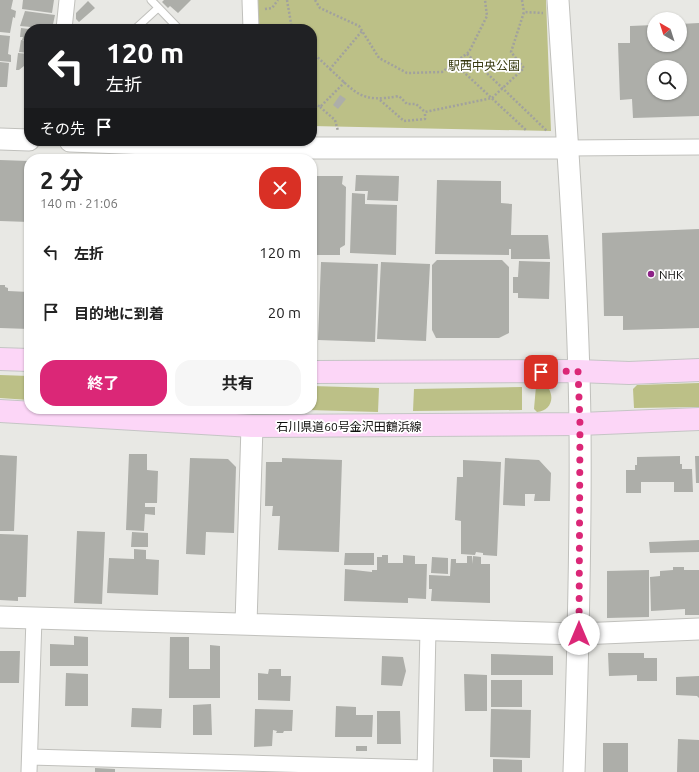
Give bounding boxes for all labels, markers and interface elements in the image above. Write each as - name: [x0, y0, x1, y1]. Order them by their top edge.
- north arrow: [647, 12, 687, 52]
- map controls: [647, 12, 687, 100]
- text: 120 m: [106, 37, 184, 68]
- icon: left: [40, 40, 92, 92]
- park label: 駅西中央公園: [448, 59, 520, 72]
- button: search: [647, 60, 687, 100]
- text: 左折: [106, 74, 142, 94]
- icon: arrive: [93, 116, 115, 138]
- text: その先: [40, 120, 85, 137]
- text: 2 分: [40, 167, 83, 194]
- button: close: [259, 167, 301, 209]
- text: 140 m · 21:06: [40, 196, 118, 210]
- icon: left: [40, 241, 62, 263]
- text: 120 m: [259, 244, 301, 261]
- text: 左折: [74, 245, 104, 262]
- place label: NHK: [659, 268, 684, 281]
- marker: NHK: [646, 269, 656, 279]
- icon: arrive: [40, 301, 62, 323]
- text: 20 m: [268, 304, 301, 321]
- text: 目的地に到着: [74, 305, 164, 322]
- pin: [524, 355, 558, 389]
- button: 終了: [40, 360, 167, 406]
- button: 共有: [175, 360, 301, 406]
- icon: arrive: [530, 361, 552, 383]
- street label: 石川県道60号金沢田鶴浜線: [276, 420, 422, 433]
- position arrow: [558, 613, 600, 655]

